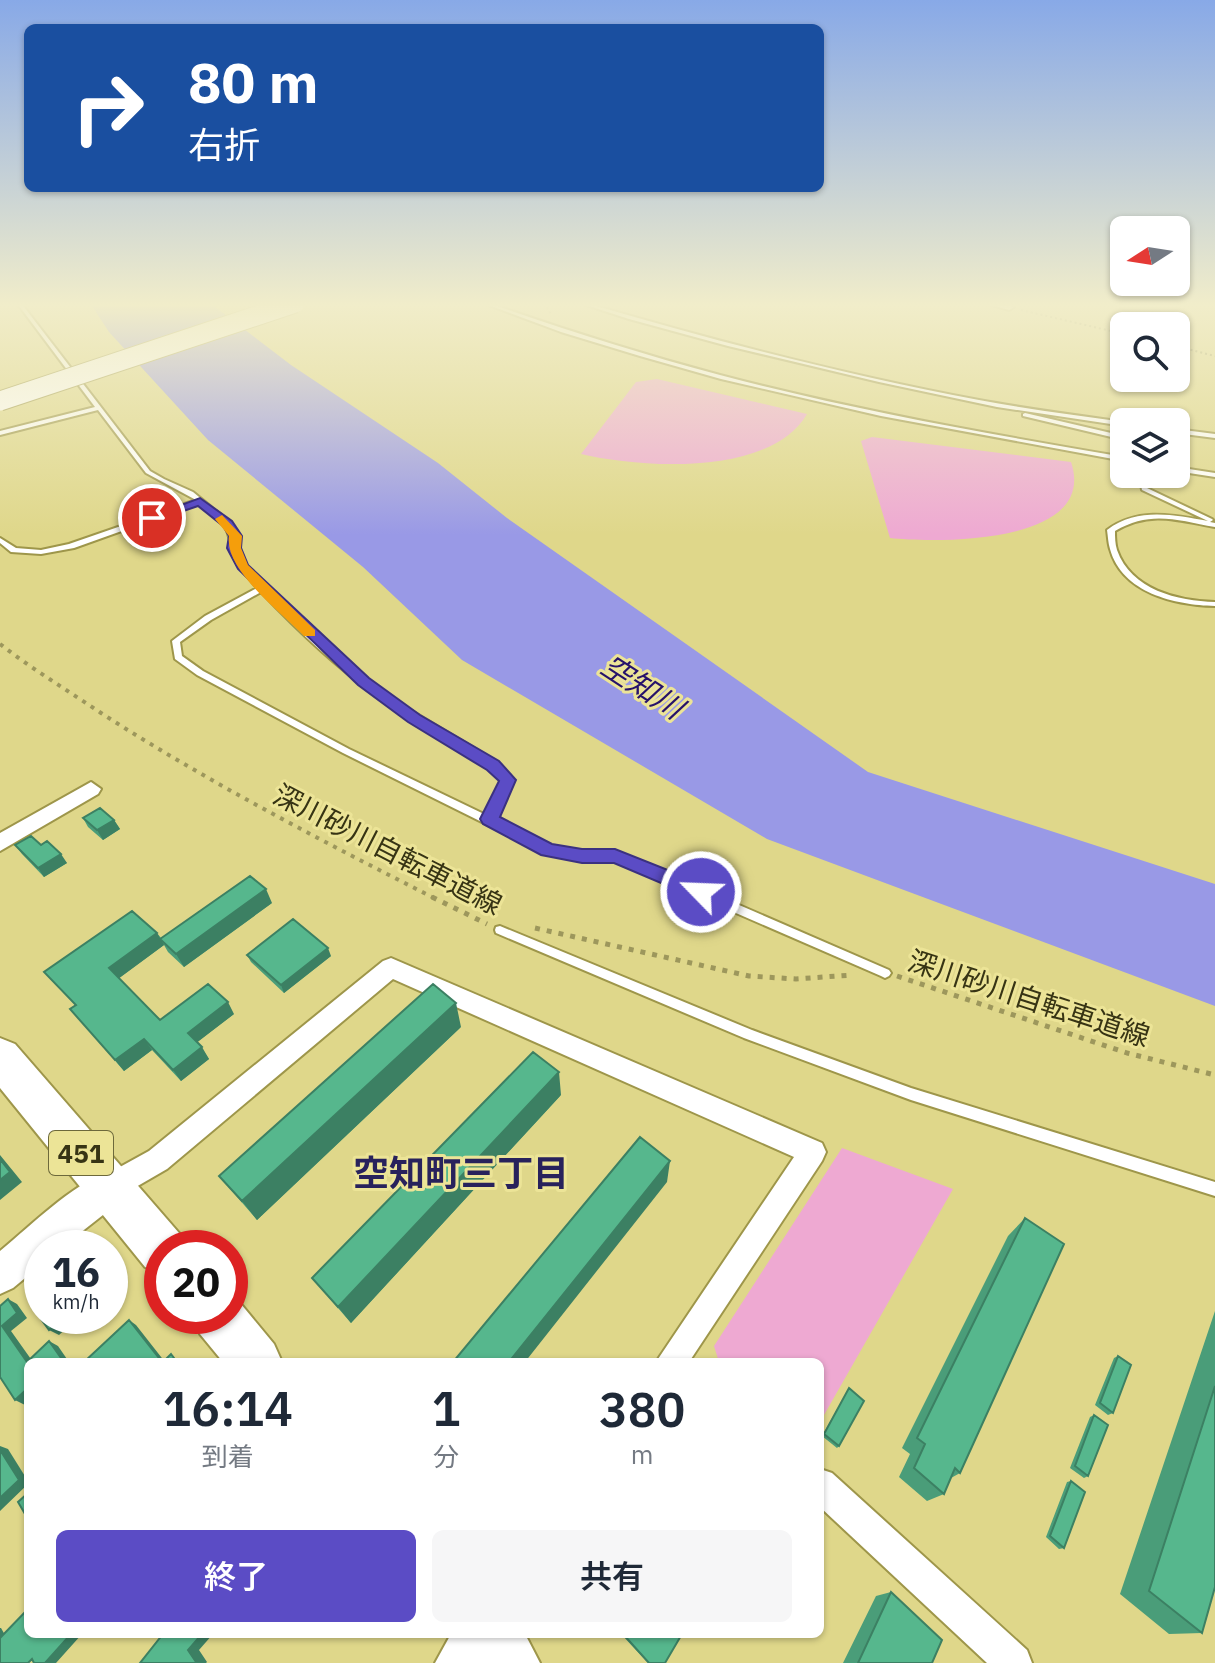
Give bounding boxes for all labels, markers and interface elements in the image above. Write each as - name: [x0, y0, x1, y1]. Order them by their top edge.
- text: 80 m: [188, 46, 318, 118]
- icon: right: [56, 56, 160, 160]
- text: 右折: [188, 121, 260, 168]
- north arrow: [1110, 216, 1190, 296]
- map controls: [1110, 216, 1190, 488]
- button: search: [1110, 312, 1190, 392]
- button: layers: [1110, 408, 1190, 488]
- pin: [118, 484, 186, 552]
- icon: arrive: [130, 496, 174, 540]
- water label: 空知川: [595, 645, 694, 728]
- street label: 深川砂川自転車道線: [267, 775, 509, 923]
- position arrow: [659, 850, 743, 934]
- street label: 深川砂川自転車道線: [903, 941, 1155, 1055]
- road number: 451: [49, 1131, 113, 1175]
- district label: 空知町三丁目: [353, 1149, 569, 1196]
- speed limit sign: 20: [144, 1230, 248, 1334]
- text: 16: [52, 1246, 100, 1298]
- text: km/h: [52, 1288, 100, 1315]
- text: 16:14: [163, 1377, 293, 1439]
- text: 1: [432, 1377, 460, 1439]
- text: 380: [599, 1378, 685, 1440]
- text: m: [631, 1437, 654, 1471]
- text: 到着: [202, 1439, 254, 1473]
- text: 分: [433, 1439, 459, 1473]
- button: 終了: [56, 1530, 416, 1622]
- button: 共有: [432, 1530, 792, 1622]

